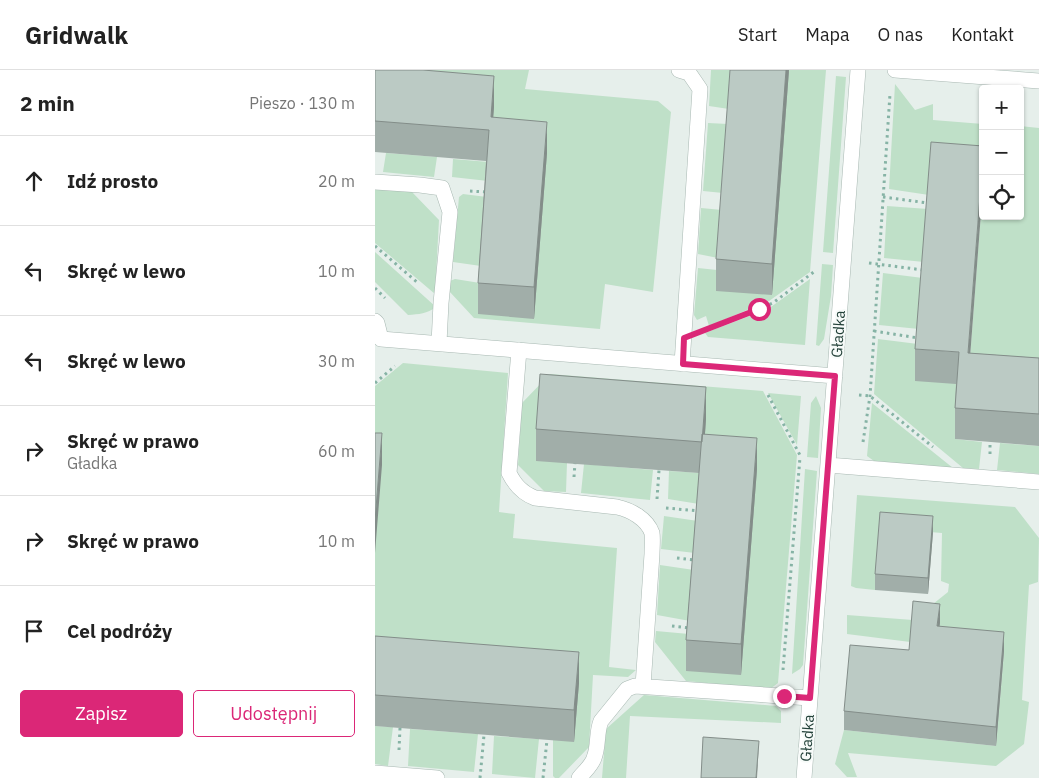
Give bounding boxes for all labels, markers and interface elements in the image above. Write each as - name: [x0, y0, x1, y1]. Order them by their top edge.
- text: Gridwalk: [25, 19, 128, 51]
- text: Start: [738, 23, 777, 46]
- text: Mapa: [805, 23, 850, 46]
- text: O nas: [878, 23, 923, 46]
- text: Kontakt: [951, 23, 1014, 46]
- map controls: [979, 85, 1024, 220]
- button: +: [979, 85, 1024, 130]
- text: 2 min: [20, 89, 75, 117]
- text: Pieszo · 130 m: [249, 93, 355, 113]
- button: −: [979, 130, 1024, 175]
- icon: ahead: [20, 167, 48, 195]
- text: Idź prosto: [67, 169, 158, 193]
- text: 20 m: [318, 171, 355, 191]
- button: locate: [979, 175, 1024, 220]
- icon: left: [20, 257, 48, 285]
- text: Skręć w lewo: [67, 259, 186, 283]
- text: 10 m: [318, 261, 355, 281]
- route start: [748, 298, 771, 321]
- street label: Gładka: [827, 310, 849, 358]
- icon: left: [20, 347, 48, 375]
- text: Skręć w lewo: [67, 349, 186, 373]
- text: 30 m: [318, 351, 355, 371]
- text: Skręć w prawo: [67, 429, 199, 453]
- icon: right: [20, 437, 48, 465]
- text: 60 m: [318, 441, 355, 461]
- text: Gładka: [67, 453, 117, 473]
- icon: right: [20, 527, 48, 555]
- text: Skręć w prawo: [67, 529, 199, 553]
- text: 10 m: [318, 531, 355, 551]
- icon: arrive: [20, 617, 48, 645]
- text: Cel podróży: [67, 619, 172, 643]
- route end: [773, 685, 796, 708]
- button: Zapisz: [20, 690, 183, 737]
- button: Udostępnij: [193, 690, 355, 737]
- street label: Gładka: [796, 714, 818, 762]

